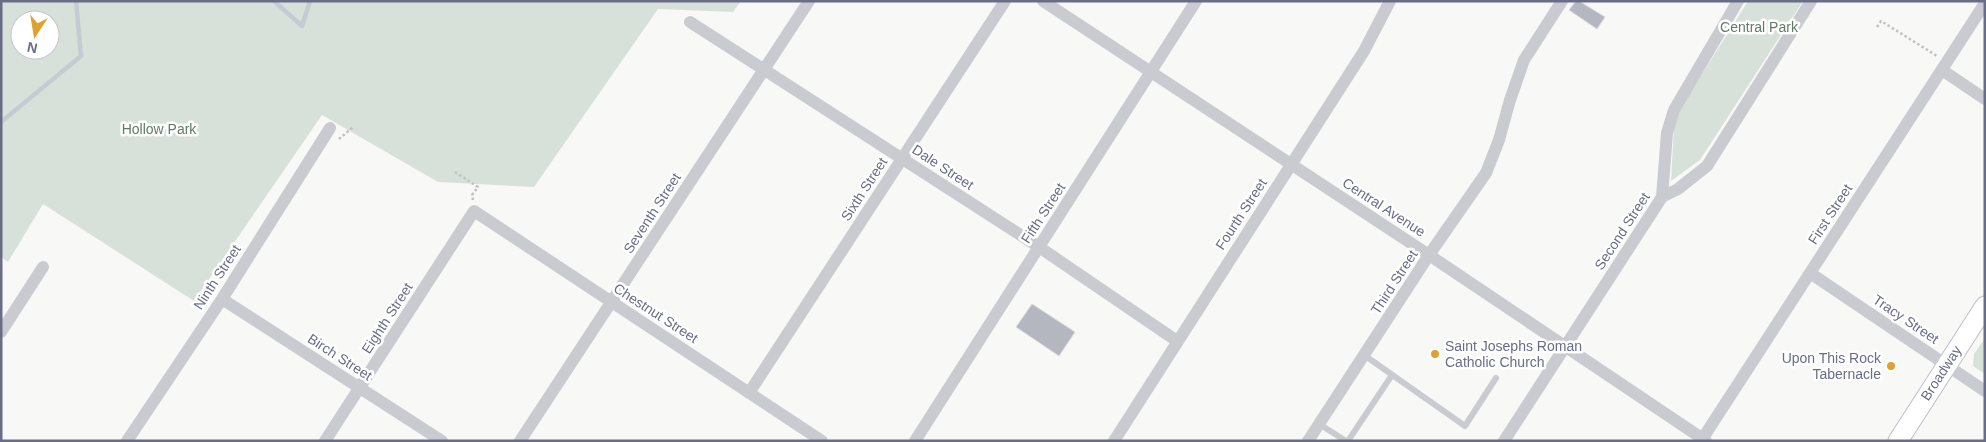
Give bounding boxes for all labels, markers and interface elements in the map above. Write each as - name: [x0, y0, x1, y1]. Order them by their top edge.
- north arrow: [10, 10, 60, 60]
- park label: Central Park: [1720, 19, 1799, 35]
- text: N: [26, 39, 39, 57]
- park label: Hollow Park: [122, 121, 197, 137]
- street label: Dale Street: [909, 141, 977, 193]
- street label: Sixth Street: [838, 154, 890, 224]
- street label: Seventh Street: [620, 170, 684, 256]
- street label: Central Avenue: [1340, 174, 1429, 240]
- street label: Fourth Street: [1212, 175, 1270, 253]
- street label: Fifth Street: [1018, 180, 1068, 246]
- street label: First Street: [1805, 181, 1855, 247]
- street label: Second Street: [1591, 189, 1653, 273]
- street label: Ninth Street: [190, 242, 244, 312]
- street label: Third Street: [1367, 247, 1421, 317]
- street label: Eighth Street: [358, 280, 416, 356]
- street label: Chestnut Street: [611, 280, 701, 346]
- street label: Tracy Street: [1870, 291, 1942, 347]
- street label: Birch Street: [305, 330, 375, 384]
- place label: Saint Josephs Roman Catholic Church: [1445, 338, 1582, 370]
- street label: Broadway: [1917, 343, 1965, 403]
- marker: Saint Josephs Roman Catholic Church: [1429, 348, 1441, 360]
- place label: Upon This Rock Tabernacle: [1782, 350, 1882, 382]
- marker: Upon This Rock Tabernacle: [1885, 360, 1897, 372]

